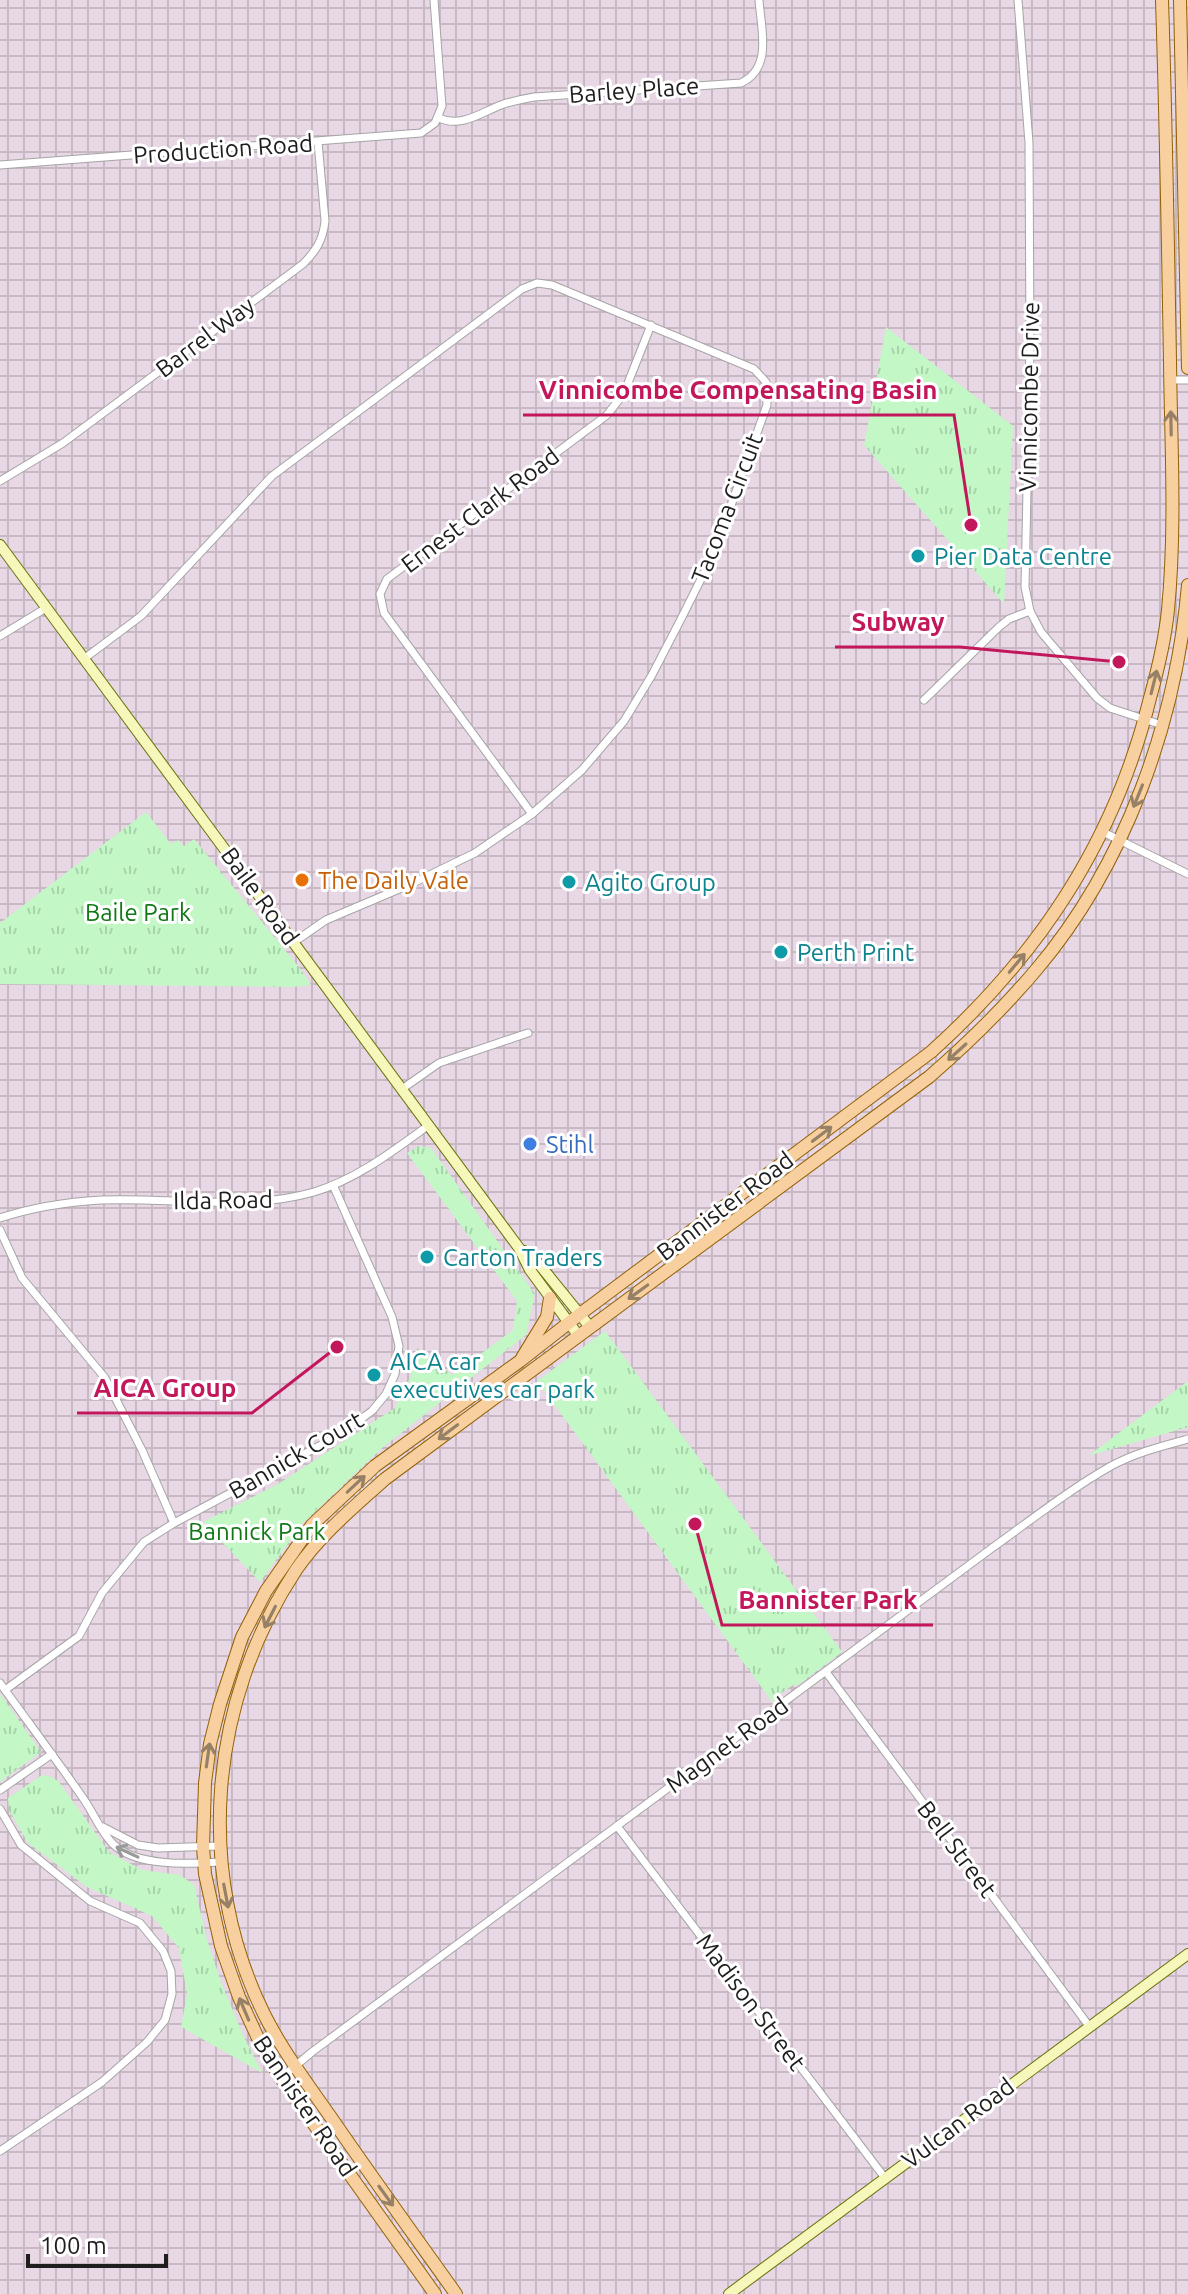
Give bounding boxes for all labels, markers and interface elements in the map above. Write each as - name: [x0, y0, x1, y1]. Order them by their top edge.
- street label: Barley Place: [568, 72, 700, 108]
- street label: Production Road: [132, 129, 314, 169]
- street label: Barrel Way: [150, 291, 260, 383]
- street label: Vinnicombe Drive: [1014, 302, 1044, 492]
- callout: Vinnicombe Compensating Basin: [523, 365, 954, 415]
- text: Vinnicombe Compensating Basin: [539, 375, 937, 404]
- one-way arrow: [1163, 410, 1179, 437]
- street label: Tacoma Circuit: [686, 429, 768, 587]
- street label: Ernest Clark Road: [396, 442, 564, 578]
- place label: Pier Data Centre: [934, 543, 1112, 570]
- marker: Pier Data Centre: [909, 547, 927, 565]
- callout: Subway: [835, 597, 960, 647]
- text: Subway: [851, 607, 945, 636]
- one-way arrow: [1148, 670, 1163, 695]
- one-way arrow: [1130, 783, 1144, 808]
- street label: Baile Road: [216, 842, 304, 950]
- place label: The Daily Vale: [318, 867, 469, 894]
- place label: Agito Group: [585, 869, 716, 896]
- marker: The Daily Vale: [293, 871, 311, 889]
- marker: Agito Group: [560, 873, 578, 891]
- park label: Baile Park: [85, 899, 191, 926]
- place label: Perth Print: [797, 939, 915, 966]
- marker: Perth Print: [772, 943, 790, 961]
- one-way arrow: [1008, 953, 1026, 974]
- one-way arrow: [948, 1043, 968, 1061]
- one-way arrow: [811, 1125, 832, 1142]
- place label: Stihl: [546, 1131, 594, 1158]
- marker: Stihl: [521, 1135, 539, 1153]
- street label: Bannister Road: [651, 1146, 799, 1266]
- street label: Ilda Road: [173, 1186, 273, 1214]
- place label: Carton Traders: [443, 1244, 603, 1271]
- marker: Carton Traders: [418, 1248, 436, 1266]
- one-way arrow: [627, 1284, 649, 1300]
- place label: AICA car executives car park: [390, 1348, 595, 1403]
- callout: AICA Group: [77, 1363, 252, 1413]
- marker: AICA car executives car park: [365, 1366, 383, 1384]
- text: AICA Group: [94, 1373, 236, 1402]
- street label: Bannick Court: [224, 1405, 368, 1504]
- one-way arrow: [438, 1423, 459, 1440]
- one-way arrow: [346, 1474, 366, 1493]
- park label: Bannick Park: [188, 1518, 326, 1545]
- callout: Bannister Park: [722, 1575, 933, 1625]
- text: Bannister Park: [738, 1585, 918, 1614]
- one-way arrow: [262, 1605, 278, 1629]
- street label: Magnet Road: [661, 1692, 793, 1798]
- one-way arrow: [201, 1743, 216, 1769]
- street label: Bell Street: [912, 1796, 1002, 1903]
- one-way arrow: [116, 1843, 140, 1858]
- one-way arrow: [219, 1883, 234, 1909]
- street label: Madison Street: [691, 1928, 811, 2076]
- one-way arrow: [236, 1997, 250, 2022]
- street label: Bannister Road: [248, 2031, 362, 2181]
- street label: Vulcan Road: [897, 2072, 1019, 2174]
- one-way arrow: [378, 2185, 394, 2207]
- scale bar: [28, 2218, 166, 2268]
- text: 100 m: [40, 2232, 107, 2259]

